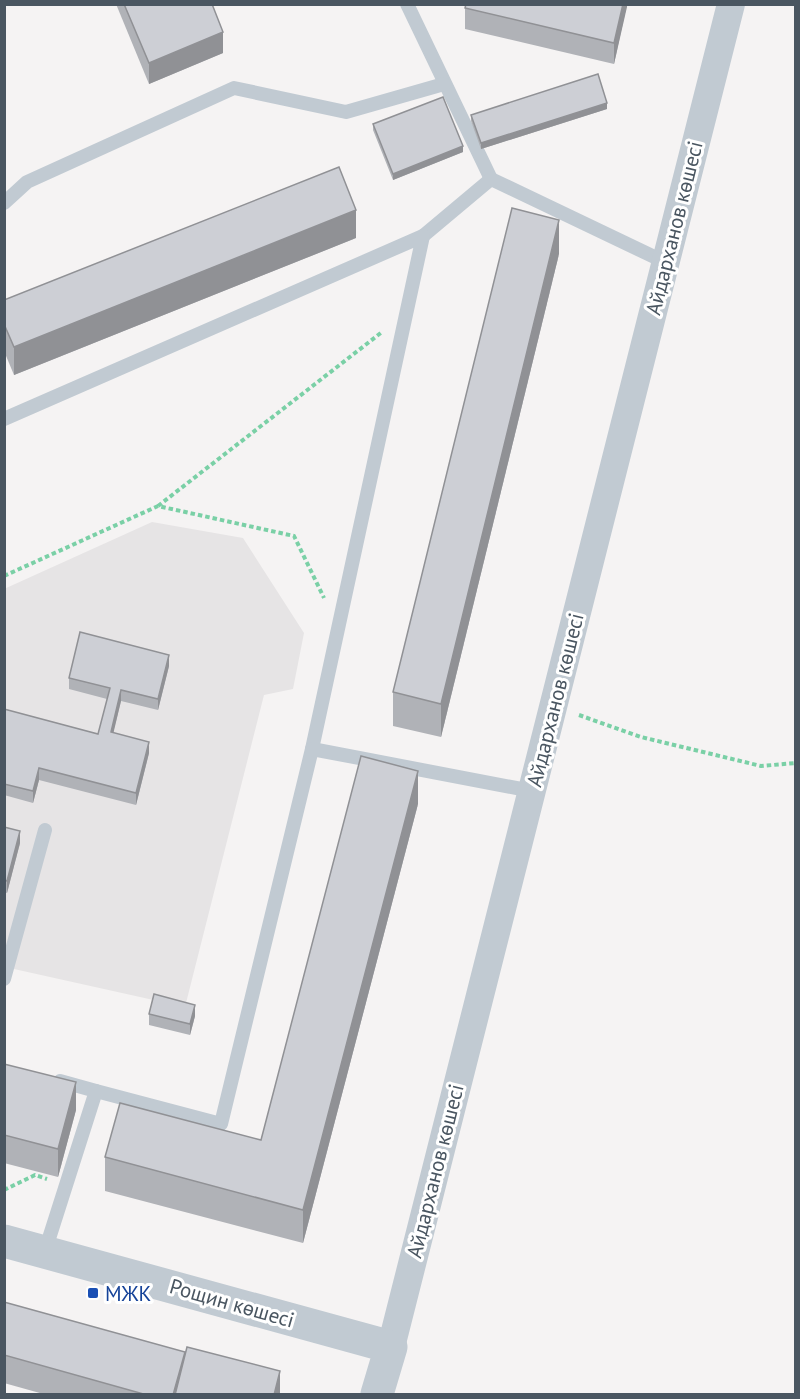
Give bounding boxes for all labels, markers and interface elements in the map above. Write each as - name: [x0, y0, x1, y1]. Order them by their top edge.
- street label: Айдарханов көшесі: [639, 138, 709, 318]
- street label: Айдарханов көшесі: [520, 610, 590, 790]
- street label: Айдарханов көшесі: [400, 1081, 470, 1261]
- street label: Рощин көшесі: [167, 1272, 297, 1334]
- place label: МЖК: [105, 1280, 152, 1307]
- marker: МЖК: [86, 1286, 100, 1300]

